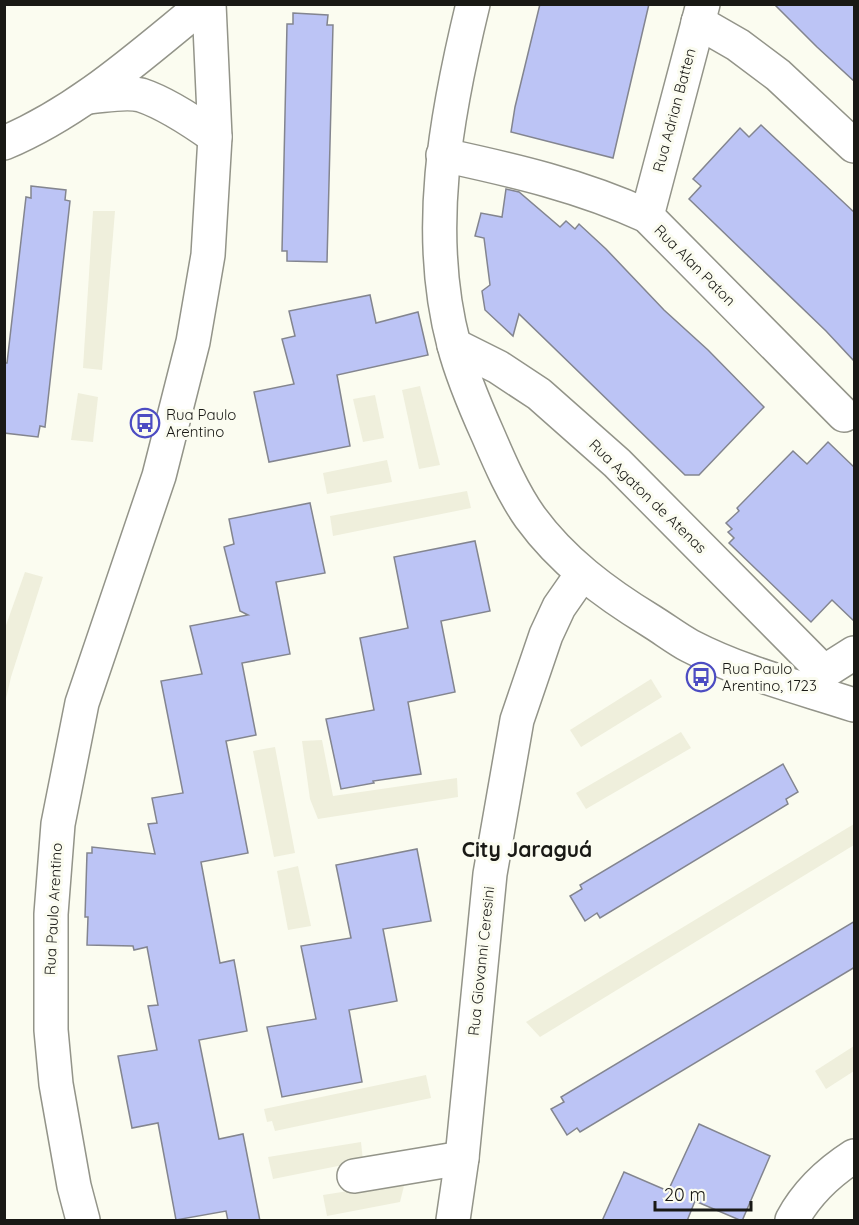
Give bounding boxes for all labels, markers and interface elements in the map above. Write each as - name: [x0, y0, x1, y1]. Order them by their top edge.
- street label: Rua Adrian Batten: [648, 46, 700, 174]
- street label: Rua Alan Paton: [650, 220, 740, 310]
- place label: Rua Paulo Arentino: [166, 405, 236, 441]
- bus stop icon: Rua Paulo Arentino: [129, 407, 161, 439]
- street label: Rua Agaton de Atenas: [585, 435, 711, 557]
- place label: Rua Paulo Arentino, 1723: [722, 659, 817, 695]
- bus stop icon: Rua Paulo Arentino, 1723: [685, 661, 717, 693]
- district label: City Jaraguá: [462, 836, 592, 862]
- street label: Rua Paulo Arentino: [40, 842, 66, 976]
- street label: Rua Giovanni Ceresini: [464, 885, 498, 1037]
- scale bar: [655, 1174, 751, 1212]
- text: 20 m: [664, 1183, 706, 1206]

